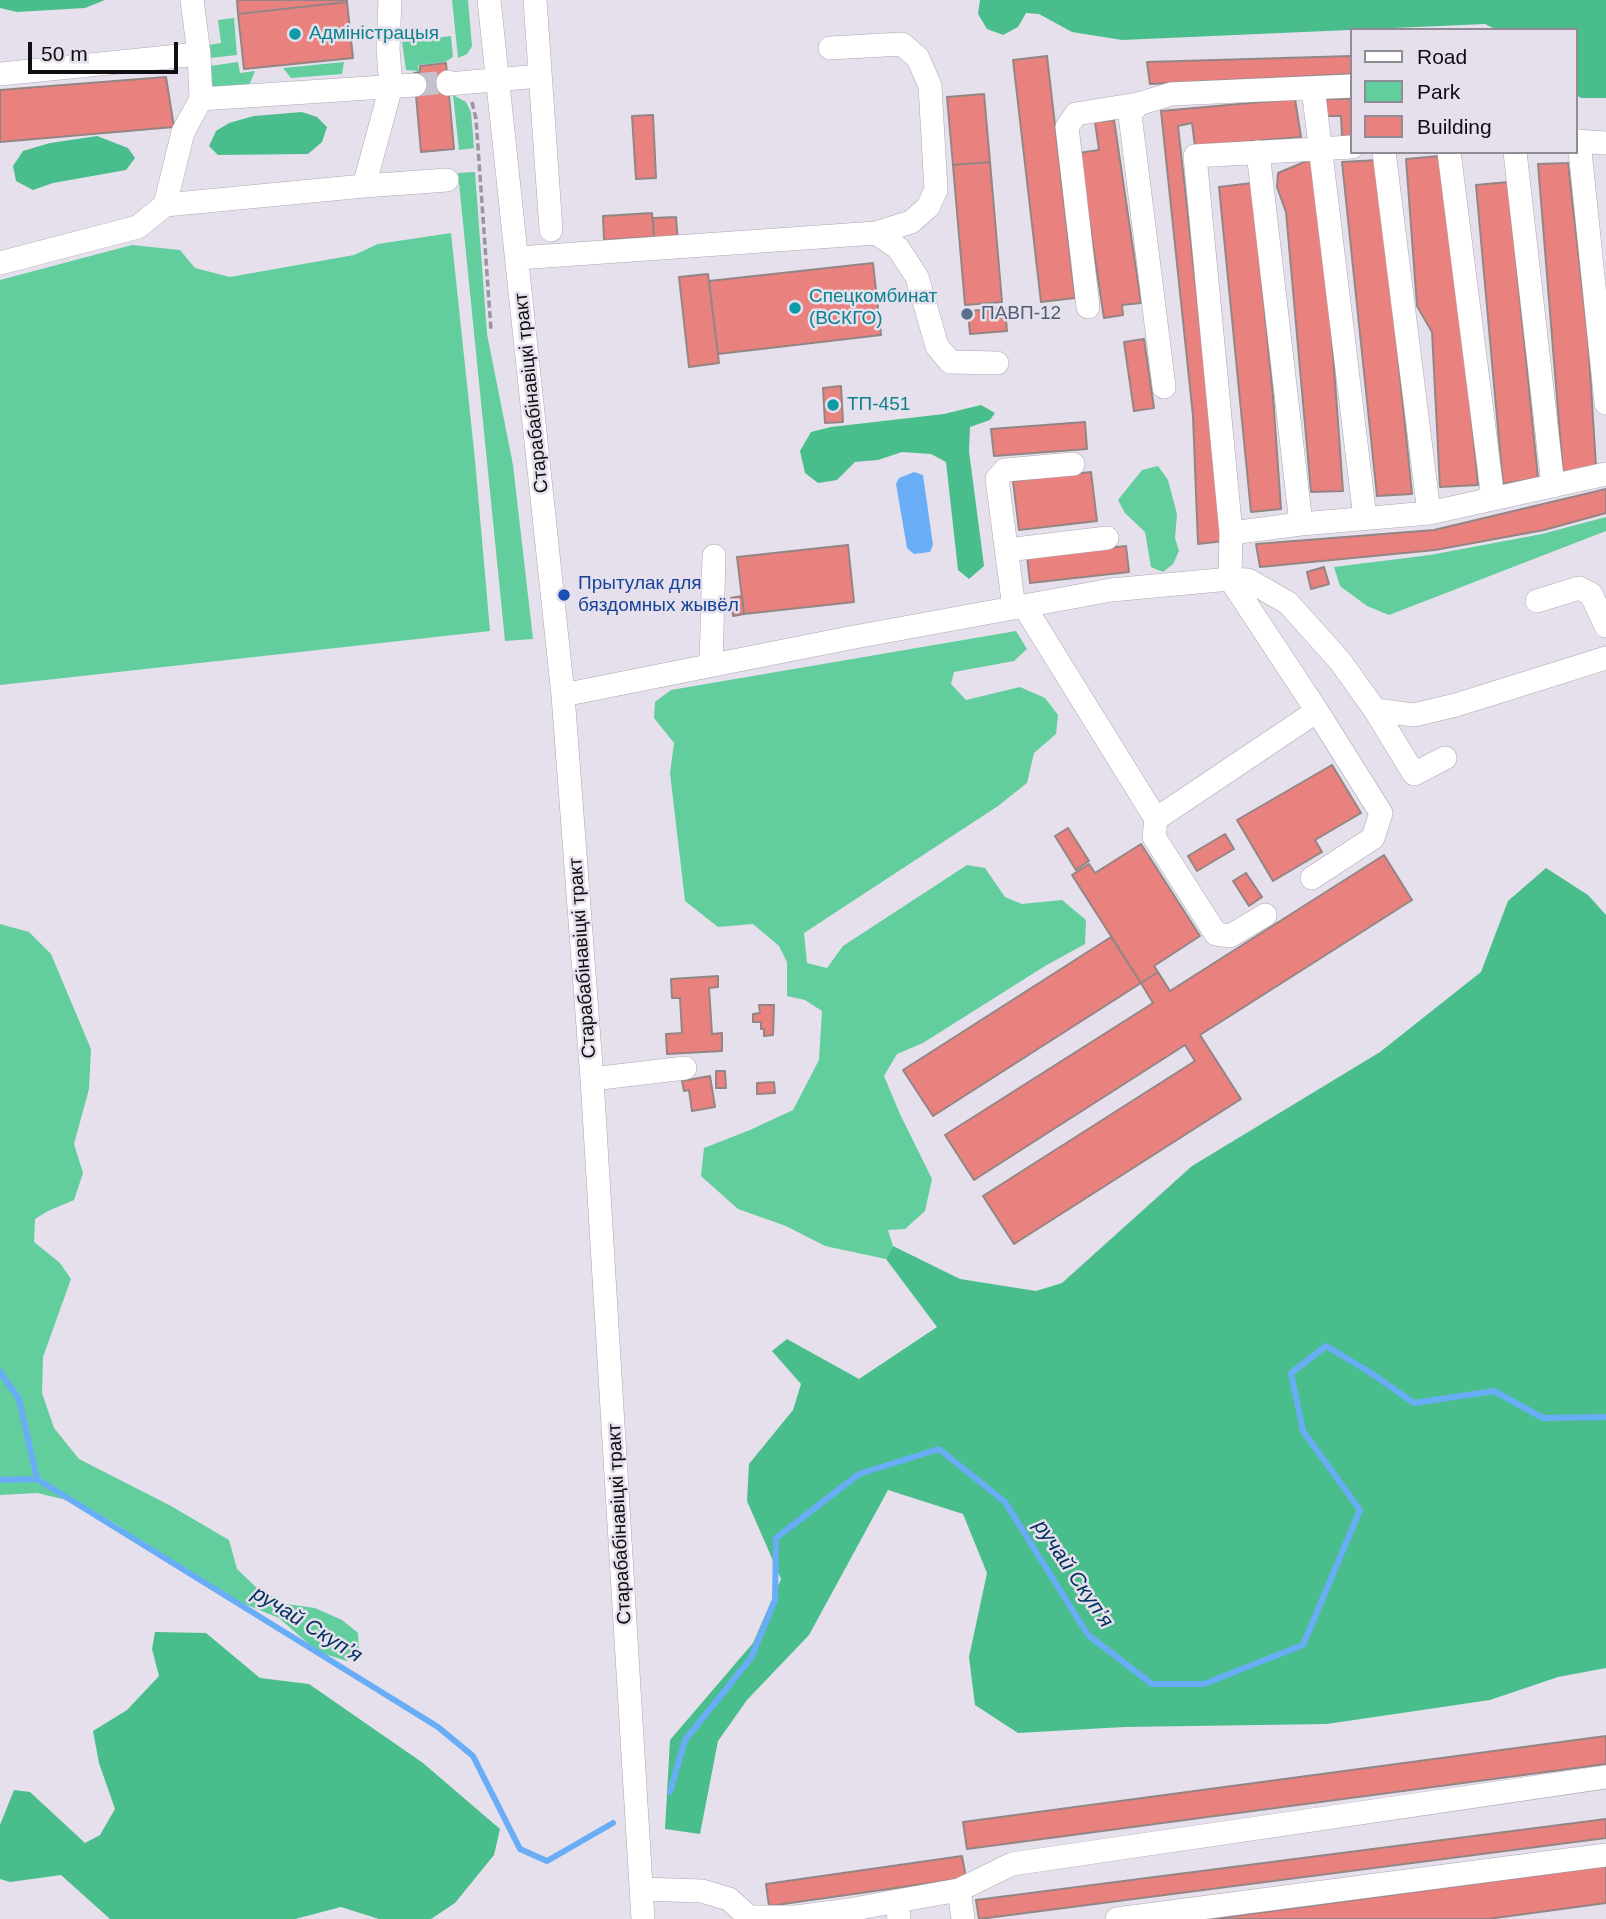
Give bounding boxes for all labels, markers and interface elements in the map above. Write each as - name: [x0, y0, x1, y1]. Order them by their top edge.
- place label: Адміністрацыя: [309, 23, 439, 45]
- marker: Адміністрацыя: [287, 26, 303, 42]
- scale bar: [32, 28, 182, 72]
- legend: [1350, 28, 1578, 154]
- text: 50 m: [41, 42, 88, 65]
- text: Road: [1417, 45, 1467, 68]
- text: Park: [1417, 80, 1460, 103]
- text: Building: [1417, 115, 1492, 138]
- place label: Спецкомбинат (ВСКГО): [809, 286, 937, 330]
- street label: Старабабінавіцкі тракт: [510, 292, 554, 494]
- marker: Спецкомбинат (ВСКГО): [787, 300, 803, 316]
- place label: ПАВП-12: [981, 303, 1061, 325]
- marker: ПАВП-12: [959, 306, 975, 322]
- place label: ТП-451: [847, 394, 910, 416]
- marker: ТП-451: [825, 397, 841, 413]
- place label: Прытулак для бяздомных жывёл: [578, 573, 739, 617]
- marker: Прытулак для бяздомных жывёл: [556, 587, 572, 603]
- street label: Старабабінавіцкі тракт: [565, 857, 601, 1059]
- street label: Старабабінавіцкі тракт: [603, 1423, 637, 1625]
- water label: ручай Скупʼя: [1028, 1515, 1118, 1633]
- water label: ручай Скупʼя: [248, 1581, 366, 1669]

